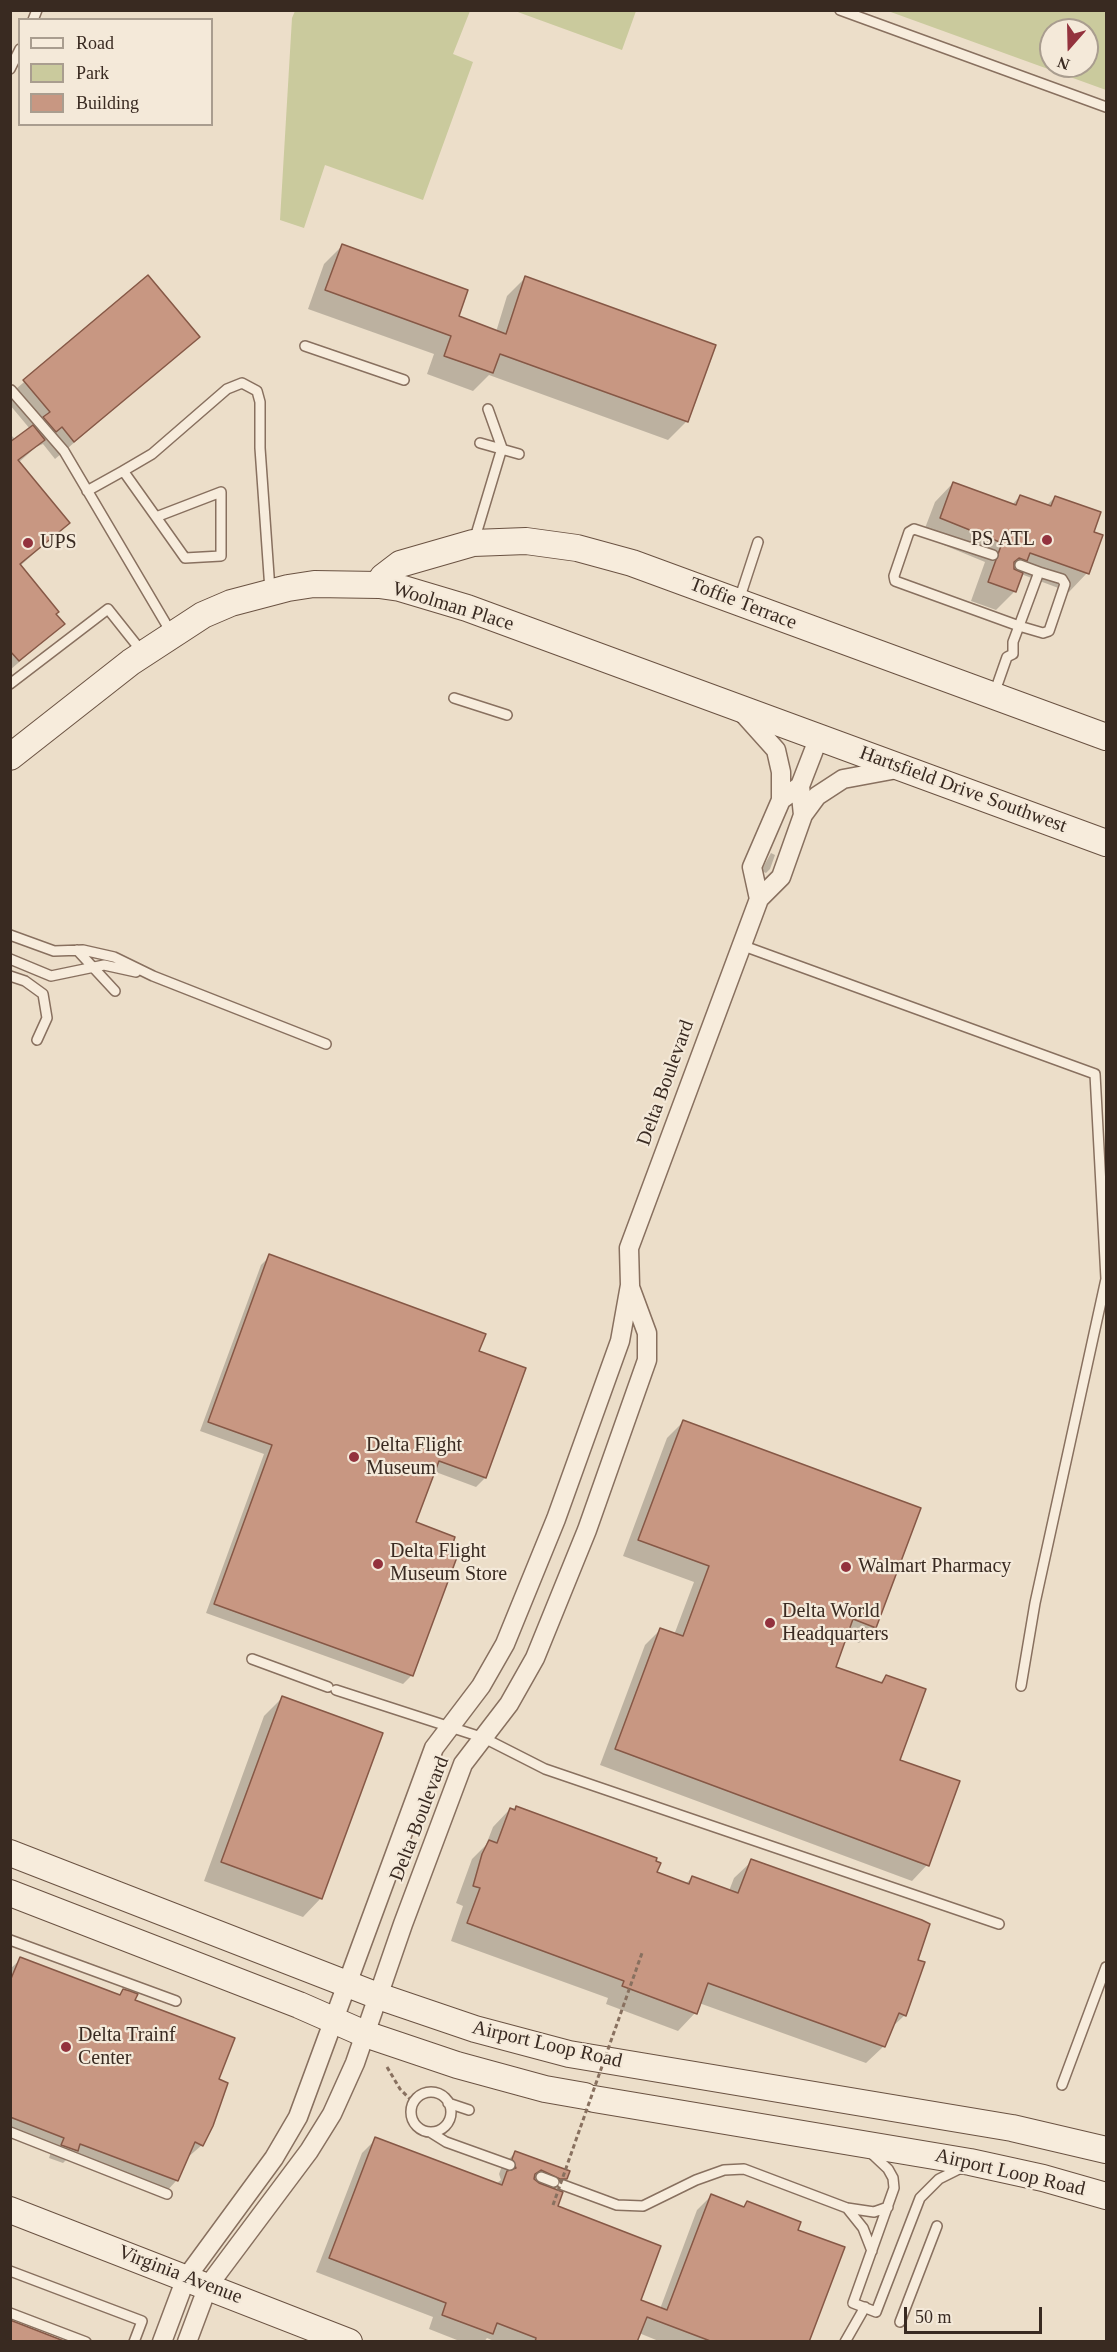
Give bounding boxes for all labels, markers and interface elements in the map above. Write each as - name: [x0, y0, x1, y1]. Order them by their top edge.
- legend: [18, 18, 213, 126]
- north arrow: [1039, 18, 1099, 78]
- text: Road: [76, 33, 114, 53]
- text: N: [1055, 54, 1072, 73]
- text: Park: [76, 63, 109, 83]
- text: Building: [76, 93, 139, 113]
- place label: PS ATL: [971, 528, 1035, 552]
- place label: UPS: [40, 531, 77, 555]
- marker: PS ATL: [1040, 533, 1054, 547]
- marker: UPS: [21, 536, 35, 550]
- street label: Toffie Terrace: [686, 573, 800, 635]
- street label: Woolman Place: [389, 577, 517, 637]
- street label: Hartsfield Drive Southwest: [856, 741, 1070, 839]
- street label: Delta Boulevard: [632, 1017, 700, 1149]
- place label: Delta Flight Museum: [366, 1434, 462, 1481]
- marker: Delta Flight Museum: [347, 1450, 361, 1464]
- place label: Delta Flight Museum Store: [390, 1540, 507, 1587]
- place label: Walmart Pharmacy: [858, 1555, 1011, 1579]
- marker: Delta Flight Museum Store: [371, 1557, 385, 1571]
- marker: Walmart Pharmacy: [839, 1560, 853, 1574]
- place label: Delta World Headquarters: [782, 1600, 889, 1647]
- marker: Delta World Headquarters: [763, 1616, 777, 1630]
- street label: Delta Boulevard: [385, 1753, 455, 1885]
- street label: Airport Loop Road: [470, 2016, 624, 2074]
- place label: Delta Trainf Center: [78, 2024, 176, 2071]
- marker: Delta Trainf Center: [59, 2040, 73, 2054]
- street label: Airport Loop Road: [933, 2144, 1087, 2202]
- street label: Virginia Avenue: [115, 2240, 245, 2310]
- scale bar: [907, 2295, 1045, 2333]
- text: 50 m: [915, 2307, 952, 2327]

